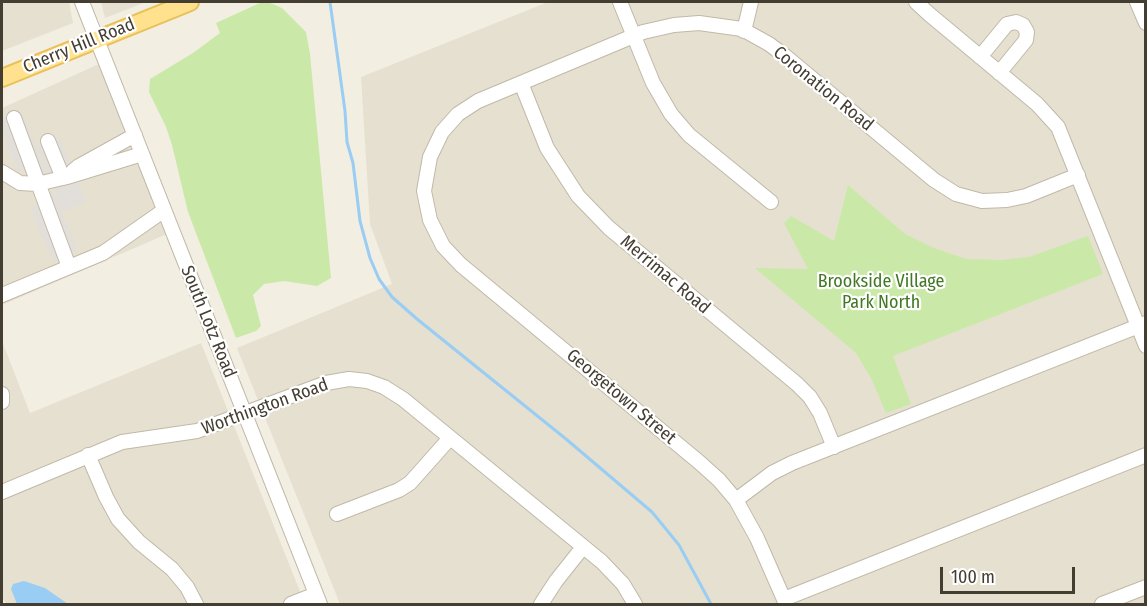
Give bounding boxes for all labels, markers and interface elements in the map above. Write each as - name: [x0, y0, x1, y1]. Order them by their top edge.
- street label: Cherry Hill Road: [20, 14, 138, 78]
- street label: Coronation Road: [769, 42, 877, 136]
- street label: Merrimac Road: [616, 231, 714, 319]
- street label: South Lotz Road: [176, 263, 240, 381]
- park label: Brookside Village Park North: [818, 271, 944, 314]
- street label: Georgetown Street: [562, 345, 680, 449]
- street label: Worthington Road: [199, 374, 331, 440]
- scale bar: [943, 555, 1078, 593]
- text: 100 m: [951, 566, 995, 588]

